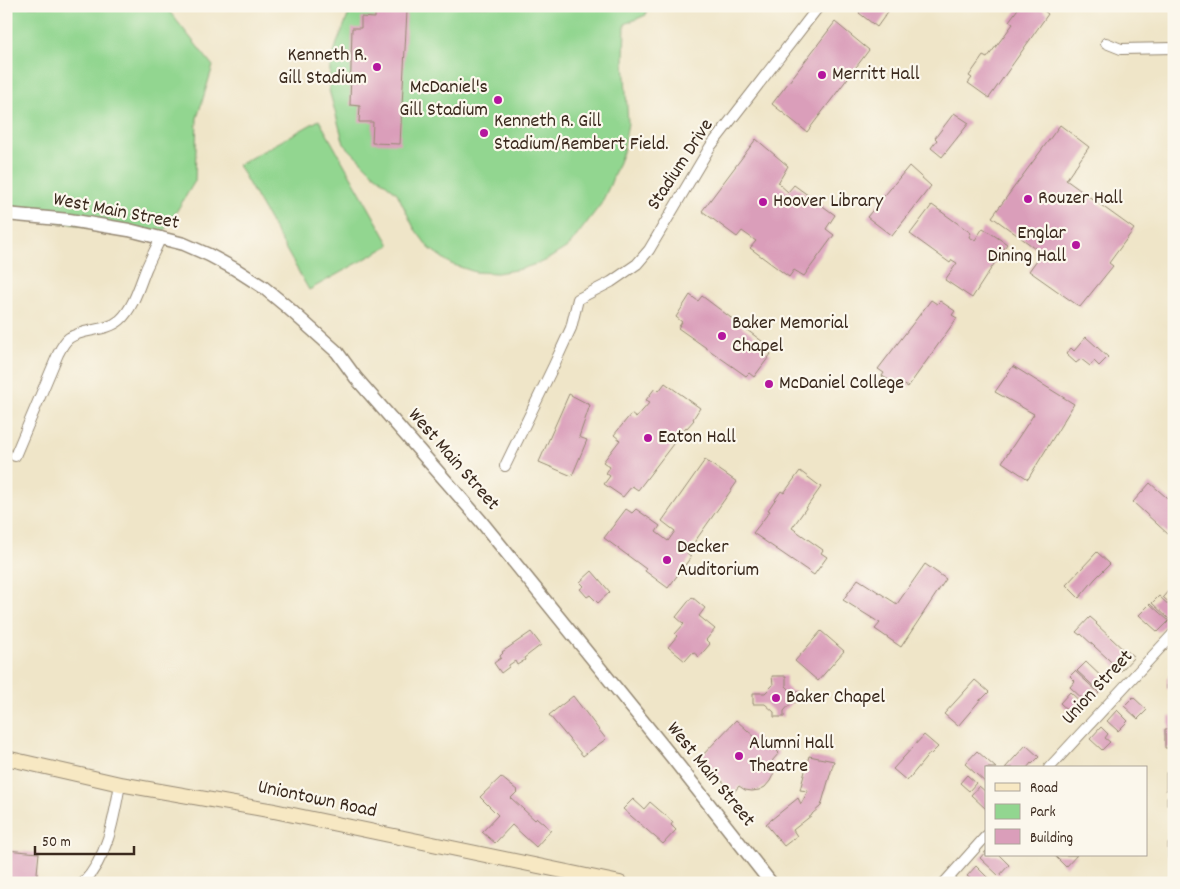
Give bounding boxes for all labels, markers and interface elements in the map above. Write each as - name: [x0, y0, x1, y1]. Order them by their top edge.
- place label: Kenneth R. Gill Stadium: [278, 42, 367, 93]
- marker: Kenneth R. Gill Stadium: [371, 61, 383, 73]
- place label: Merritt Hall: [832, 61, 920, 89]
- marker: Merritt Hall: [816, 69, 828, 81]
- place label: McDaniel's Gill Stadium: [399, 74, 488, 125]
- marker: McDaniel's Gill Stadium: [492, 94, 504, 106]
- place label: Kenneth R. Gill Stadium/Rembert Field.: [494, 108, 669, 159]
- street label: Stadium Drive: [641, 114, 721, 216]
- marker: Kenneth R. Gill Stadium/Rembert Field.: [478, 127, 490, 139]
- place label: Rouzer Hall: [1038, 185, 1123, 213]
- street label: West Main Street: [51, 186, 181, 238]
- place label: Hoover Library: [773, 188, 884, 216]
- marker: Rouzer Hall: [1022, 193, 1034, 205]
- marker: Hoover Library: [757, 196, 769, 208]
- place label: Englar Dining Hall: [987, 220, 1067, 271]
- marker: Englar Dining Hall: [1070, 239, 1082, 251]
- place label: Baker Memorial Chapel: [732, 310, 848, 361]
- marker: Baker Memorial Chapel: [716, 330, 728, 342]
- place label: McDaniel College: [779, 370, 904, 398]
- marker: McDaniel College: [763, 378, 775, 390]
- street label: West Main Street: [400, 403, 506, 517]
- place label: Eaton Hall: [658, 424, 736, 452]
- marker: Eaton Hall: [642, 432, 654, 444]
- place label: Decker Auditorium: [677, 534, 759, 585]
- marker: Decker Auditorium: [661, 554, 673, 566]
- street label: Union Street: [1056, 644, 1140, 732]
- place label: Baker Chapel: [786, 684, 885, 712]
- marker: Baker Chapel: [770, 692, 782, 704]
- street label: West Main Street: [659, 717, 761, 833]
- place label: Alumni Hall Theatre: [749, 730, 834, 781]
- marker: Alumni Hall Theatre: [733, 750, 745, 762]
- legend: [985, 766, 1148, 856]
- street label: Uniontown Road: [255, 774, 379, 826]
- text: Road: [1030, 778, 1058, 800]
- text: Park: [1030, 802, 1056, 824]
- scale bar: [35, 824, 134, 856]
- text: Building: [1030, 828, 1073, 850]
- text: 50 m: [42, 832, 71, 854]

